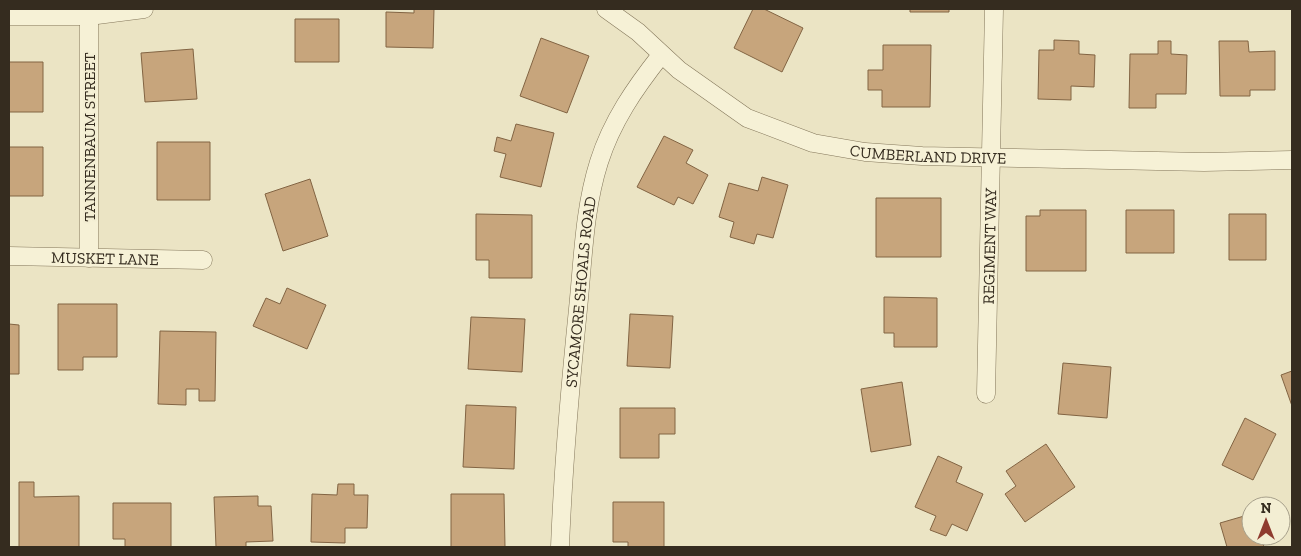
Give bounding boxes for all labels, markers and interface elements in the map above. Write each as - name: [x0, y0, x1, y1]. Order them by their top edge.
- street label: TANNENBAUM STREET: [80, 52, 99, 222]
- street label: CUMBERLAND DRIVE: [848, 140, 1007, 167]
- street label: REGIMENT WAY: [978, 187, 1000, 305]
- street label: SYCAMORE SHOALS ROAD: [561, 195, 600, 388]
- street label: MUSKET LANE: [51, 247, 159, 269]
- north arrow: [1241, 496, 1291, 546]
- text: N: [1261, 500, 1272, 517]

